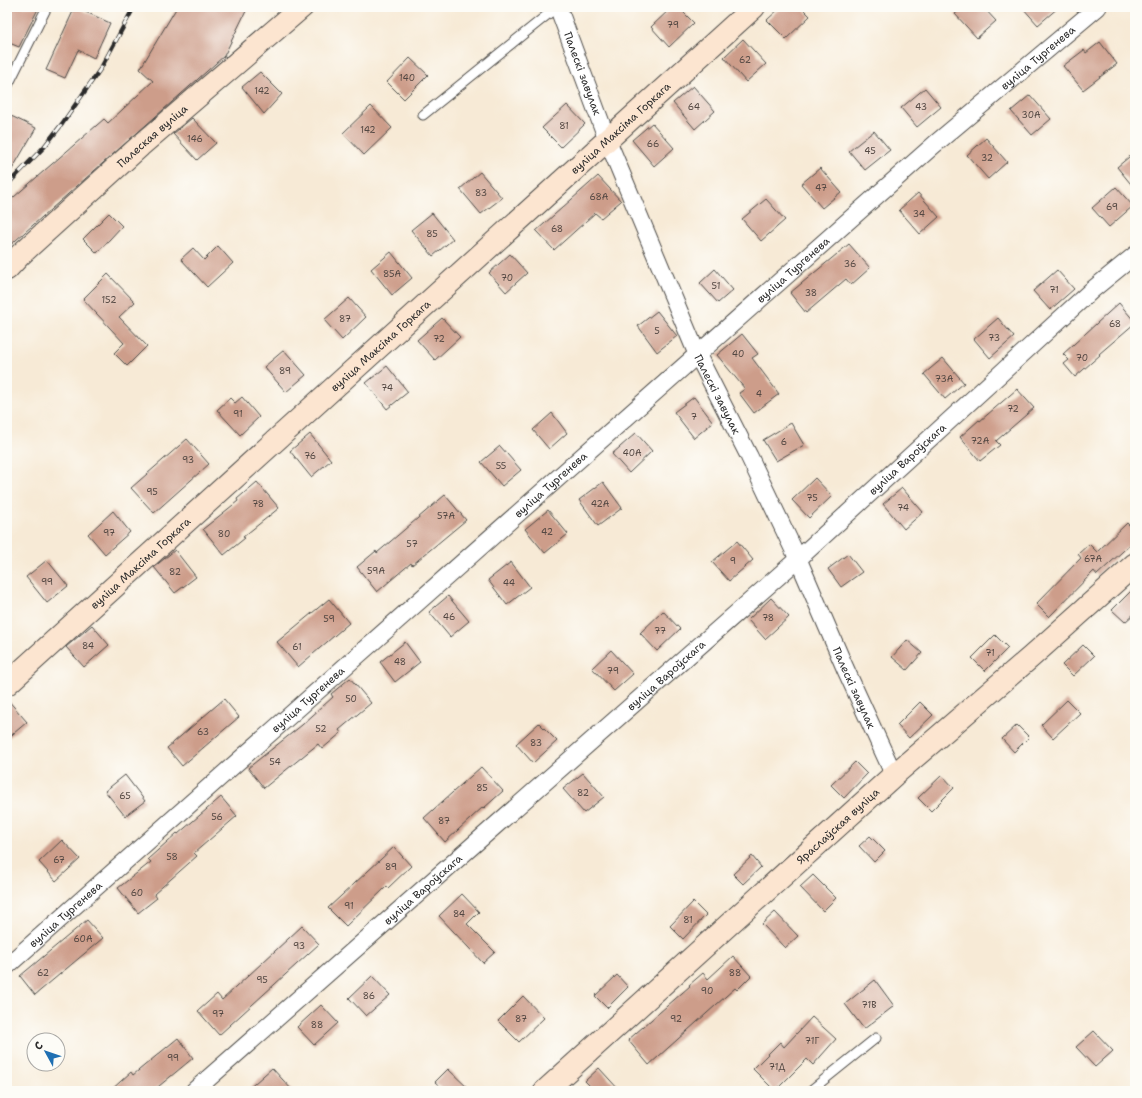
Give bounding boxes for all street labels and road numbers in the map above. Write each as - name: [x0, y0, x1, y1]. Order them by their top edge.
- street label: вуліца Тургенева: [998, 22, 1079, 94]
- street label: Палескі завулак: [560, 30, 605, 118]
- street label: вуліца Максіма Горкага: [568, 79, 674, 178]
- street label: Палеская вуліца: [114, 101, 191, 171]
- street label: вуліца Тургенева: [754, 234, 833, 307]
- street label: вуліца Максіма Горкага: [328, 297, 434, 395]
- street label: Палескі завулак: [690, 352, 744, 437]
- street label: вуліца Вароўскага: [866, 420, 950, 499]
- street label: вуліца Тургенева: [511, 449, 591, 521]
- street label: вуліца Максіма Горкага: [87, 514, 194, 613]
- street label: вуліца Вароўскага: [624, 637, 709, 714]
- street label: Палескі завулак: [829, 645, 879, 731]
- street label: вуліца Тургенева: [269, 663, 348, 736]
- street label: Яраслаўская вуліца: [793, 785, 883, 868]
- street label: вуліца Вароўскага: [381, 851, 466, 928]
- street label: вуліца Тургенева: [26, 878, 106, 951]

